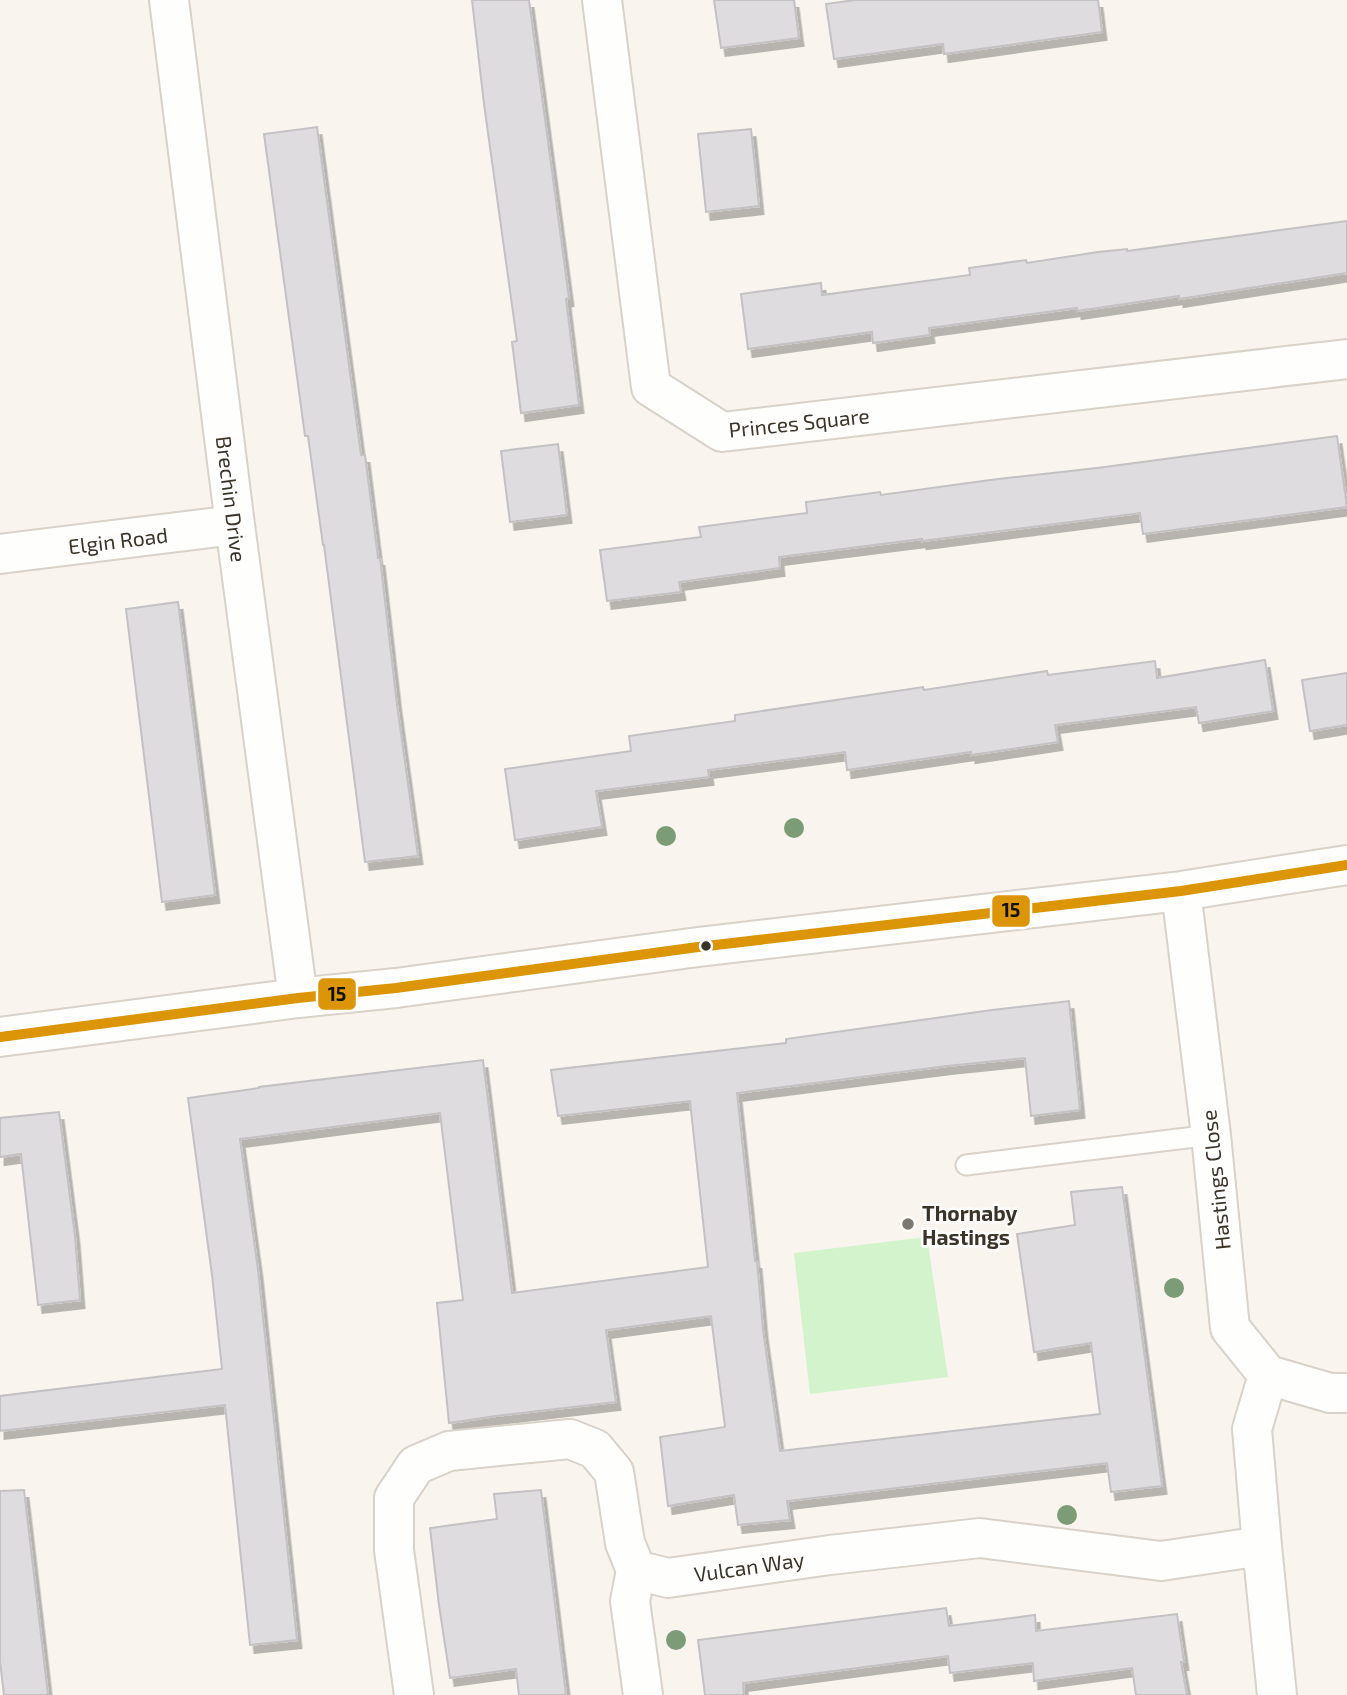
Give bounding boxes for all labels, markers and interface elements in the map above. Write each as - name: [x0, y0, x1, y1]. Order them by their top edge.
- street label: Princes Square: [727, 402, 871, 442]
- street label: Brechin Drive: [212, 435, 252, 563]
- street label: Elgin Road: [67, 521, 169, 559]
- line badge: 15: [991, 894, 1031, 928]
- text: 15: [1002, 898, 1020, 921]
- unlabelled marker: [699, 939, 713, 953]
- line badge: 15: [317, 977, 357, 1011]
- text: 15: [328, 982, 346, 1005]
- street label: Hastings Close: [1195, 1109, 1235, 1251]
- place label: Thornaby Hastings: [922, 1200, 1018, 1249]
- marker: Thornaby Hastings: [900, 1216, 916, 1232]
- street label: Vulcan Way: [692, 1546, 806, 1586]

